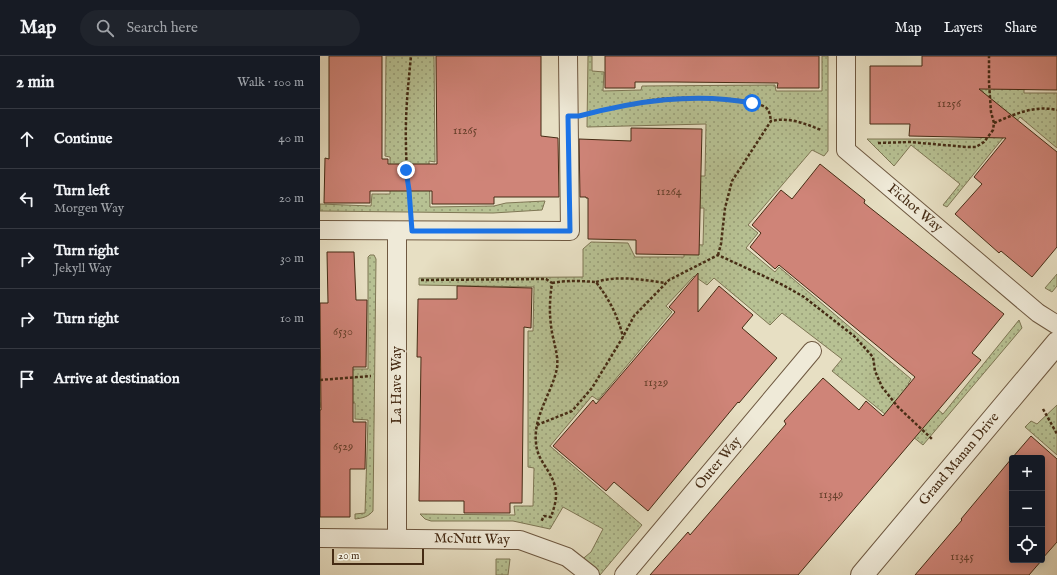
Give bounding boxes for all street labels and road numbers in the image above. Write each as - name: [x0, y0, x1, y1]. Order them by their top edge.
- street label: Fichot Way: [884, 180, 946, 236]
- street label: La Have Way: [388, 346, 406, 424]
- street label: Grand Manan Drive: [915, 408, 1004, 509]
- street label: Outer Way: [691, 433, 745, 493]
- street label: McNutt Way: [434, 529, 510, 549]

